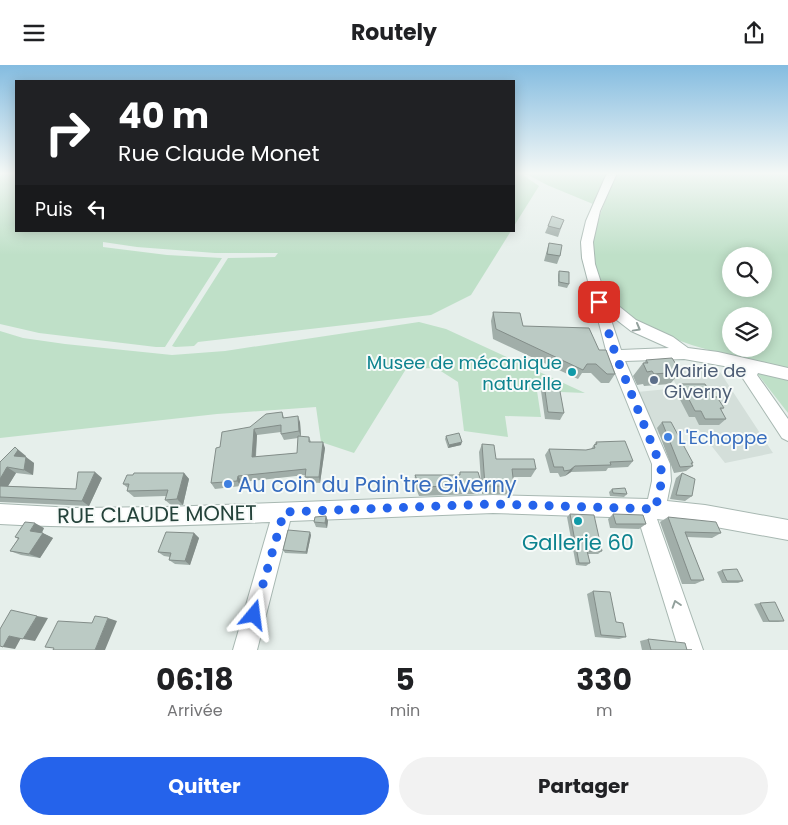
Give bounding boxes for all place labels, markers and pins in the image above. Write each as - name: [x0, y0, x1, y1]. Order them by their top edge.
- pin: [578, 281, 620, 323]
- place label: Musee de mécanique naturelle: [367, 350, 562, 396]
- place label: Mairie de Giverny: [664, 358, 747, 404]
- marker: Musee de mécanique naturelle: [566, 366, 578, 378]
- marker: Mairie de Giverny: [648, 374, 660, 386]
- place label: L'Echoppe: [678, 425, 767, 450]
- marker: L'Echoppe: [662, 431, 674, 443]
- place label: Au coin du Pain'tre Giverny: [238, 470, 517, 499]
- marker: Au coin du Pain'tre Giverny: [222, 478, 234, 490]
- marker: Gallerie 60: [572, 515, 584, 527]
- place label: Gallerie 60: [522, 528, 634, 557]

